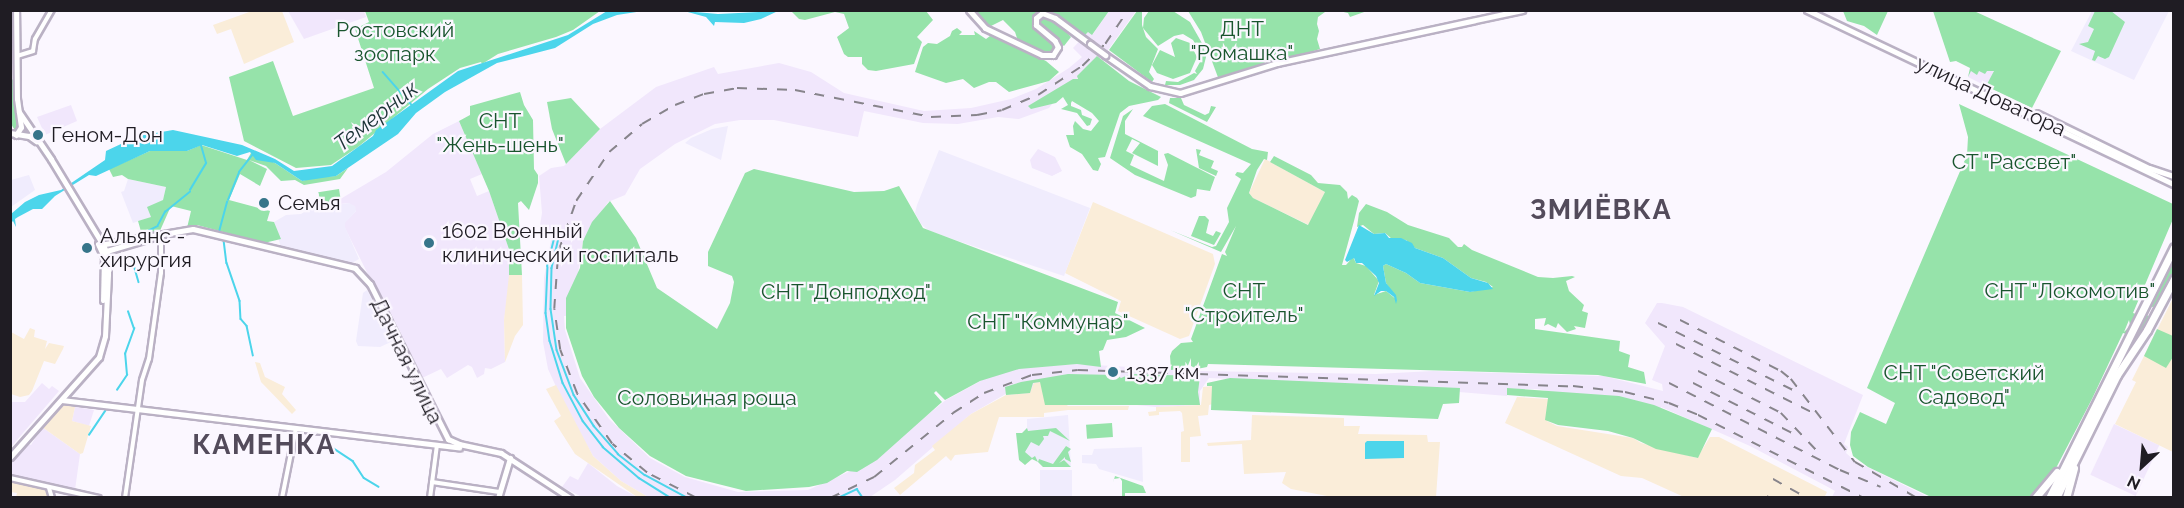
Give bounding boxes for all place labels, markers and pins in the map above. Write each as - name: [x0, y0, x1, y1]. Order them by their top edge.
- place label: Геном-Дон: [51, 122, 163, 148]
- marker: Геном-Дон: [29, 126, 47, 144]
- place label: Семья: [278, 190, 341, 216]
- marker: Семья: [255, 194, 273, 212]
- place label: 1602 Военный клинический госпиталь: [442, 218, 679, 268]
- place label: Альянс - хирургия: [100, 223, 192, 273]
- marker: 1602 Военный клинический госпиталь: [420, 234, 438, 252]
- marker: Альянс - хирургия: [78, 239, 96, 257]
- place label: 1337 км: [1126, 359, 1200, 385]
- marker: 1337 км: [1104, 363, 1122, 381]

